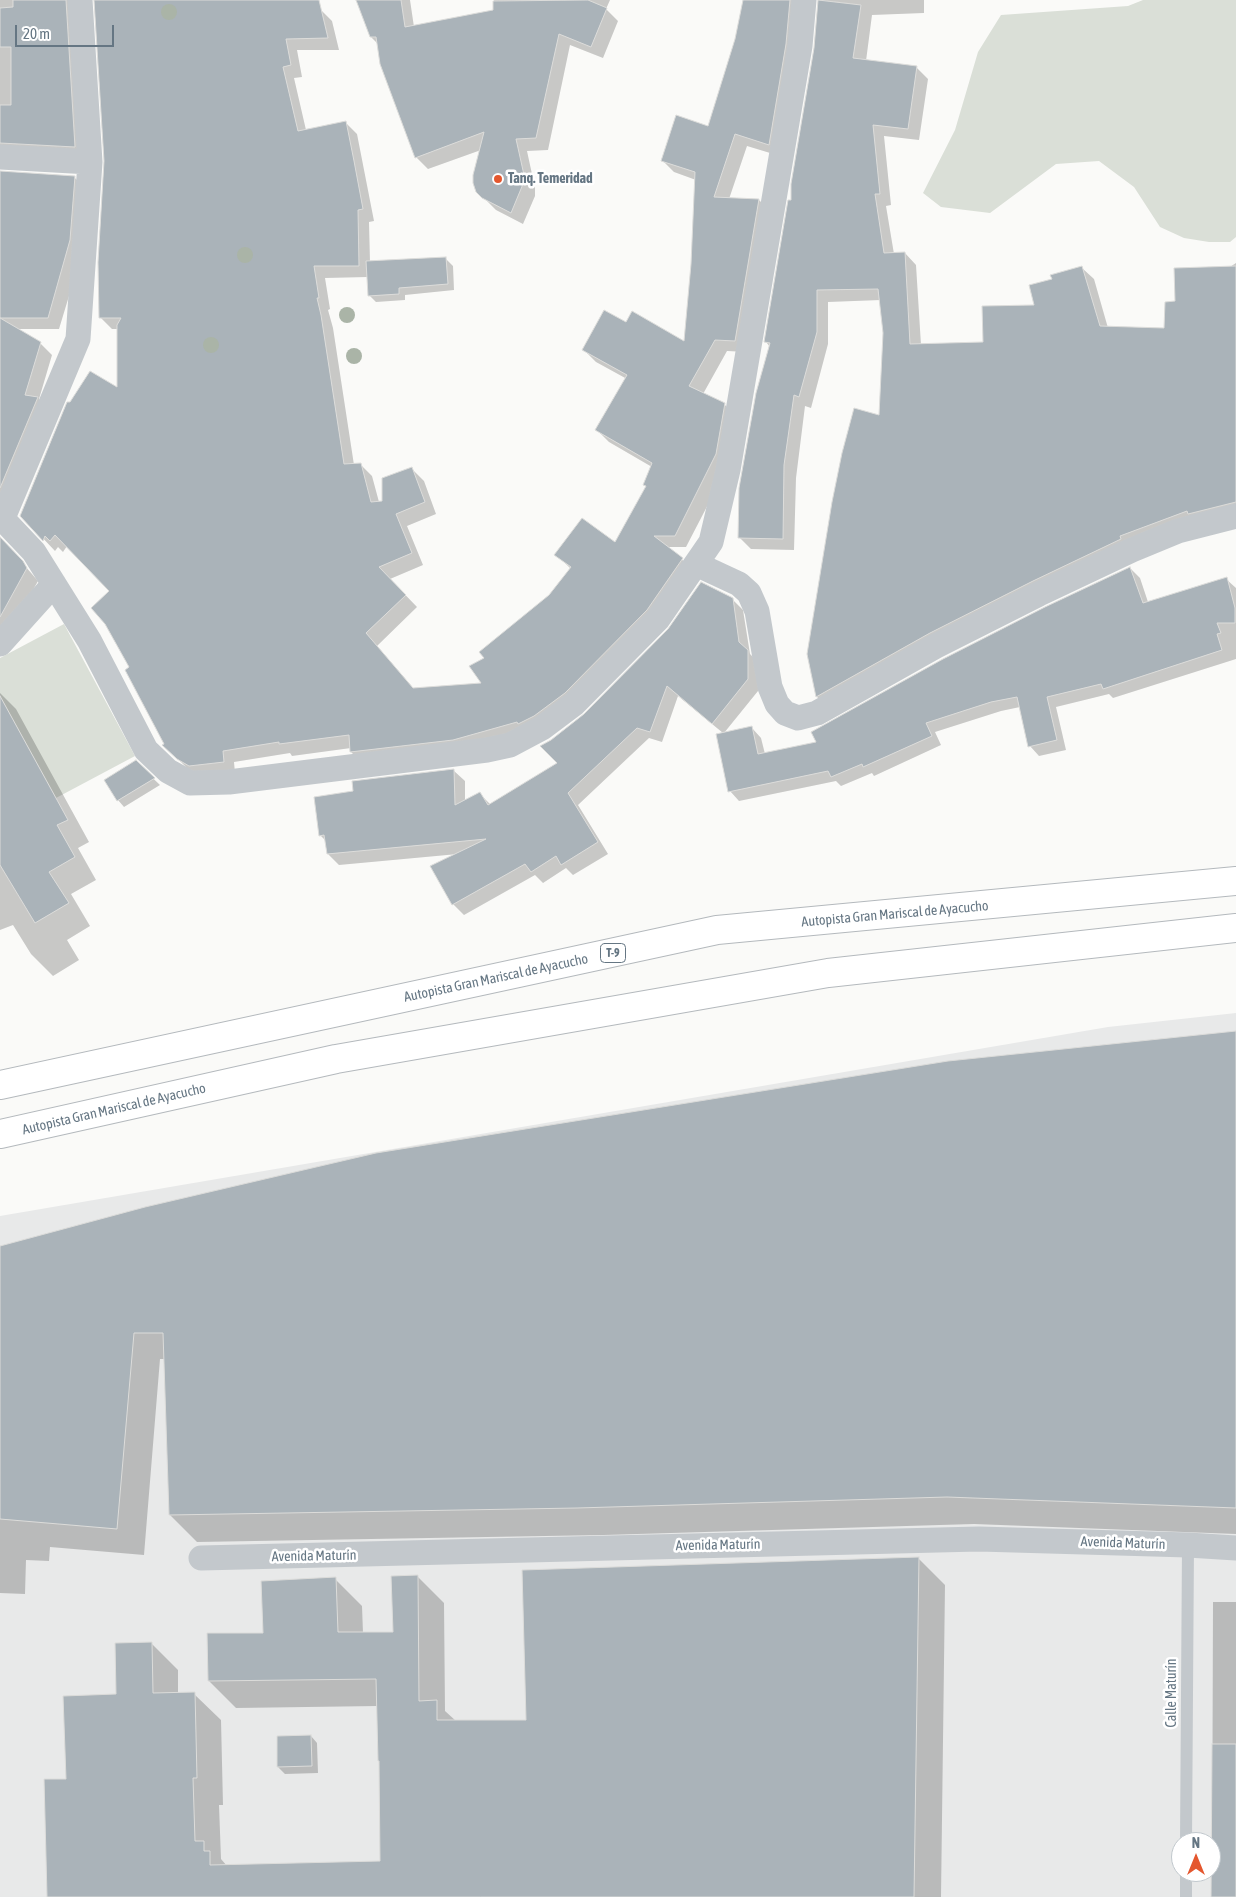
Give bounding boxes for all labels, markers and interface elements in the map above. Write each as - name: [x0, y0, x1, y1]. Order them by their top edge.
- scale bar: [18, 15, 116, 47]
- text: 20 m: [23, 25, 50, 42]
- place label: Tanq. Temeridad: [508, 171, 593, 187]
- marker: Tanq. Temeridad: [492, 173, 504, 185]
- street label: Autopista Gran Mariscal de Ayacucho: [801, 897, 989, 931]
- road number: T-9: [600, 944, 626, 962]
- street label: Autopista Gran Mariscal de Ayacucho: [402, 950, 590, 1006]
- street label: Autopista Gran Mariscal de Ayacucho: [21, 1080, 207, 1138]
- street label: Avenida Maturín: [1080, 1533, 1166, 1553]
- street label: Avenida Maturín: [675, 1536, 761, 1554]
- street label: Avenida Maturín: [271, 1547, 357, 1565]
- street label: Calle Maturín: [1164, 1658, 1180, 1728]
- north arrow: [1171, 1832, 1221, 1882]
- text: N: [1192, 1835, 1200, 1851]

